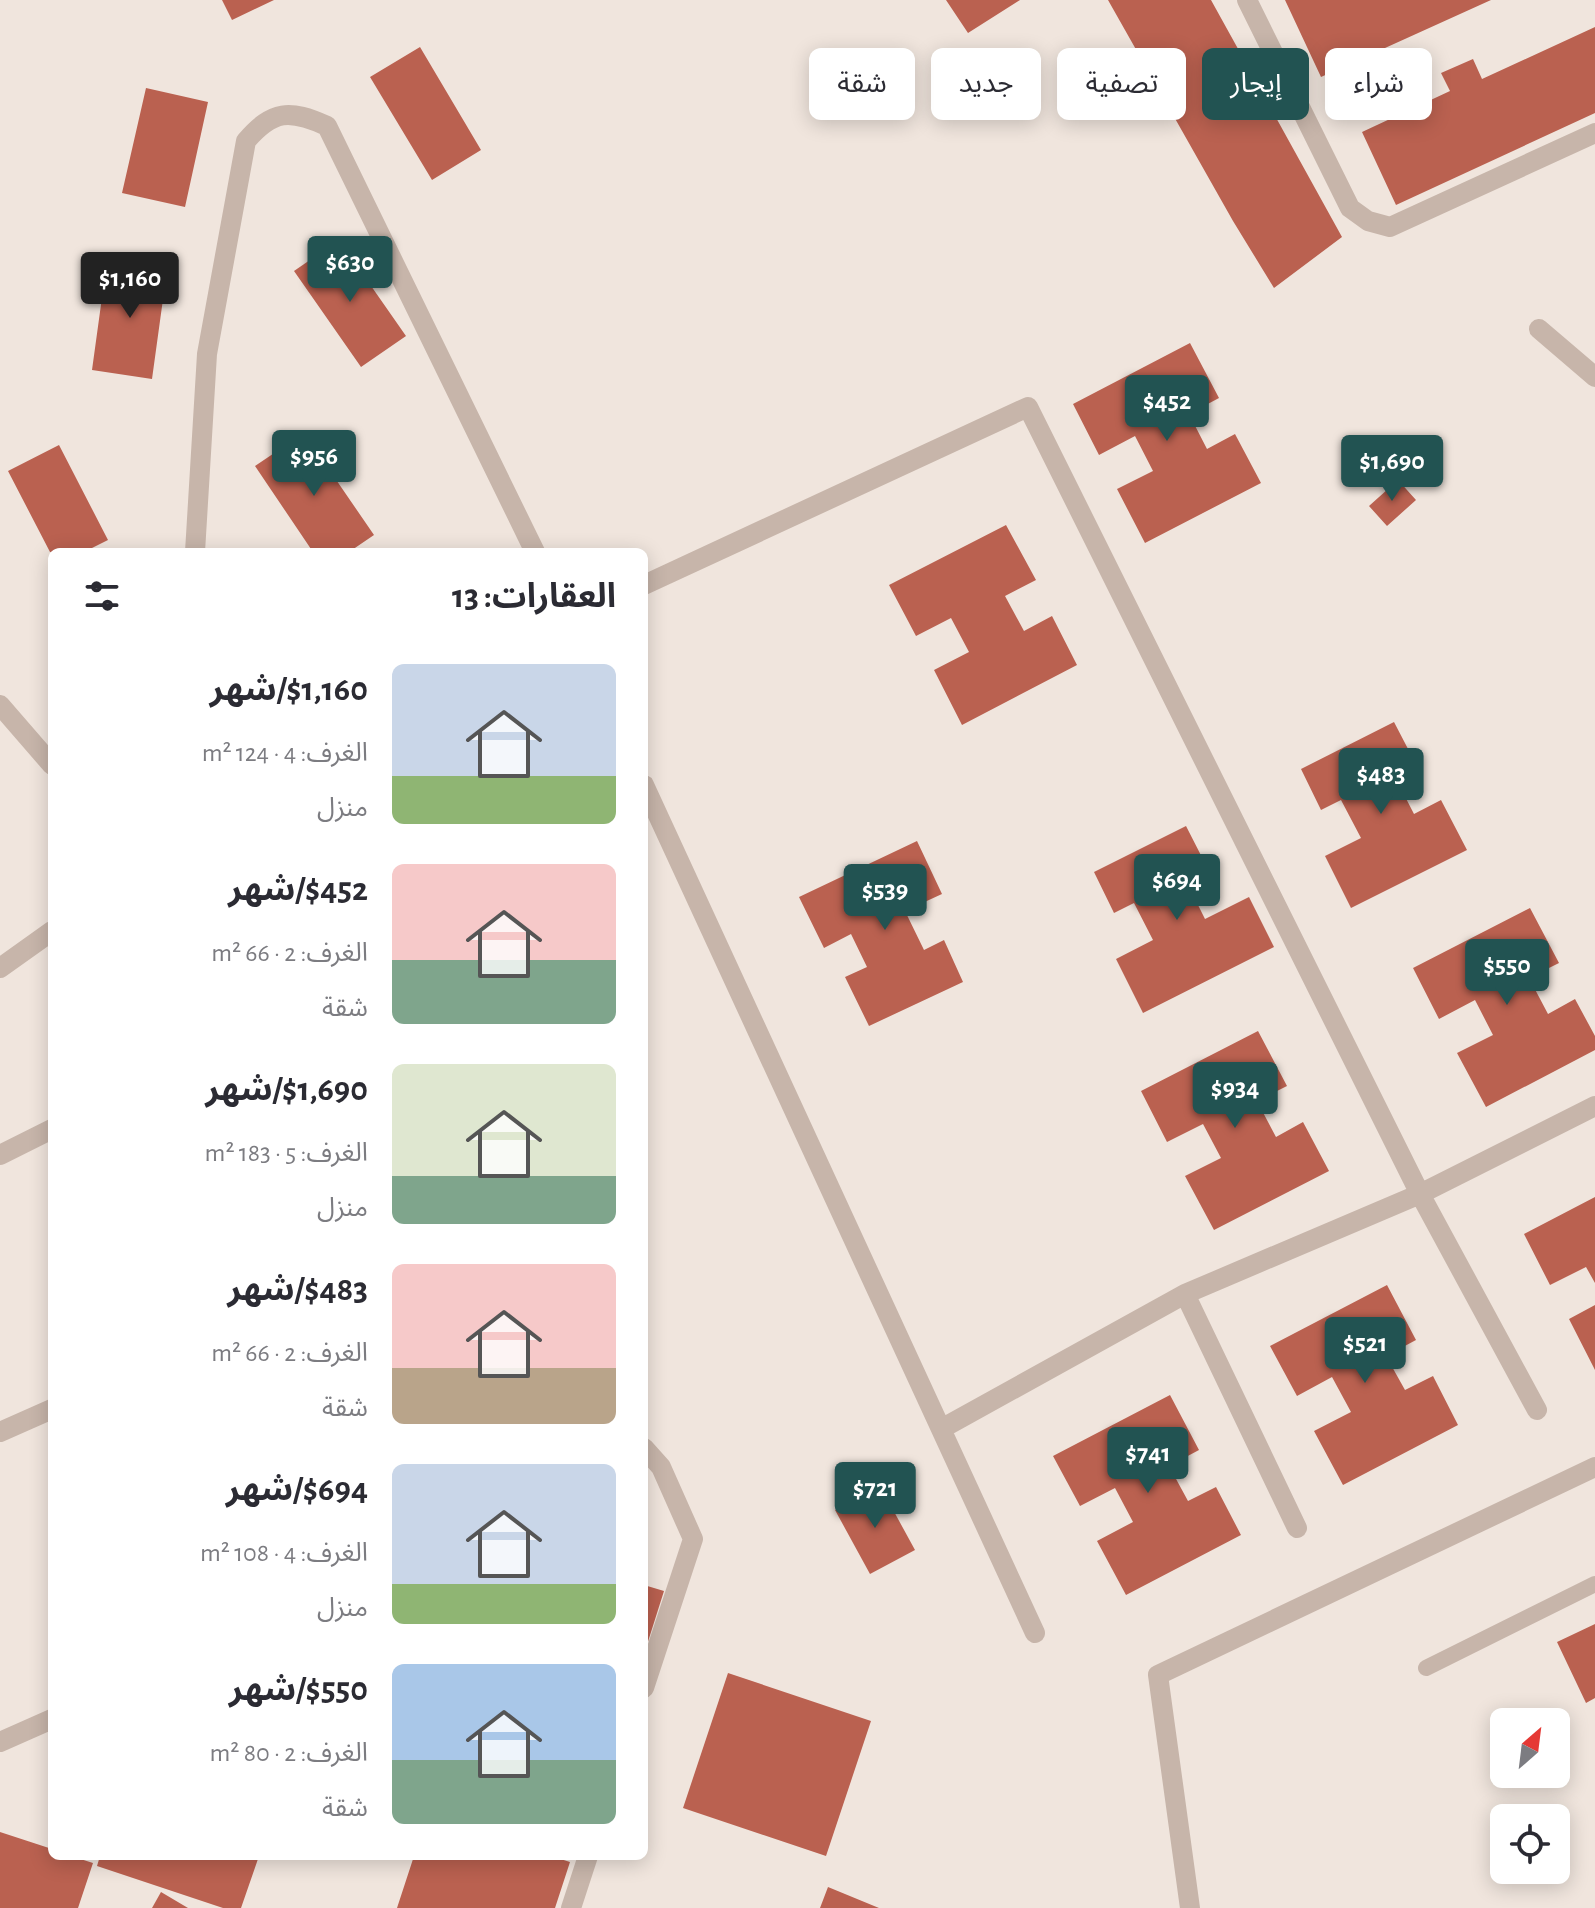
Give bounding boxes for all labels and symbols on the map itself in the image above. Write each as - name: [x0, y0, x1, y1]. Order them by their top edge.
- pin: $630: [303, 236, 397, 304]
- pin: $1,160: [65, 252, 195, 320]
- pin: $452: [1120, 375, 1214, 443]
- pin: $956: [267, 430, 361, 498]
- pin: $1,690: [1327, 435, 1457, 503]
- pin: $483: [1334, 748, 1428, 816]
- pin: $694: [1130, 854, 1224, 922]
- pin: $539: [838, 864, 932, 932]
- pin: $550: [1460, 939, 1554, 1007]
- pin: $934: [1188, 1062, 1282, 1130]
- pin: $521: [1318, 1317, 1412, 1385]
- pin: $741: [1101, 1427, 1195, 1495]
- pin: $721: [828, 1462, 922, 1530]
- north arrow: [1490, 1708, 1570, 1788]

